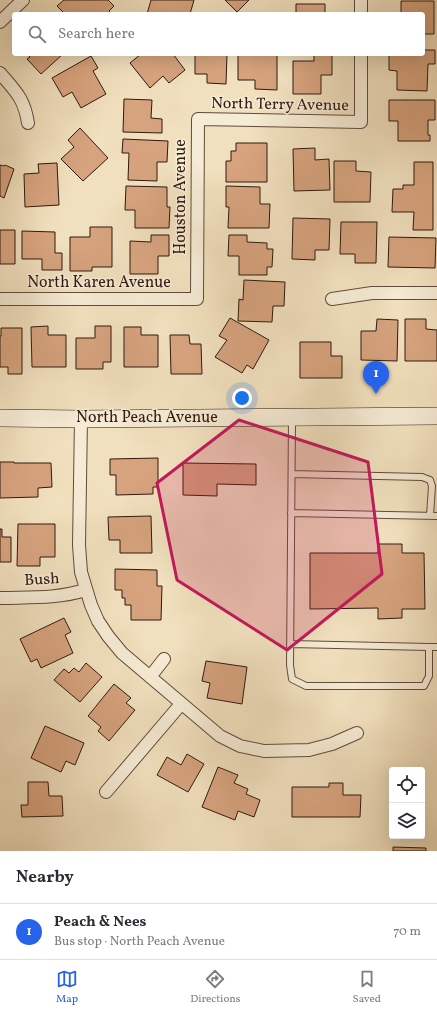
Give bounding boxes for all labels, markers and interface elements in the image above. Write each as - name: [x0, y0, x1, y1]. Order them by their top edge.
- search box: [12, 12, 425, 56]
- icon: search: [26, 23, 48, 45]
- text: Search here: [58, 24, 135, 45]
- street label: North Terry Avenue: [211, 93, 349, 117]
- street label: Houston Avenue: [170, 139, 192, 255]
- street label: North Karen Avenue: [27, 272, 171, 294]
- pin: 1: [363, 361, 389, 394]
- your location: [232, 388, 252, 408]
- street label: North Peach Avenue: [76, 407, 218, 429]
- street label: Bush: [24, 568, 60, 592]
- map controls: [389, 767, 425, 839]
- button: locate: [389, 767, 425, 803]
- button: layers: [389, 803, 425, 839]
- text: Nearby: [16, 866, 74, 889]
- text: Peach & Nees: [54, 912, 147, 933]
- text: 1: [26, 923, 32, 941]
- text: 70 m: [393, 923, 421, 941]
- text: Bus stop · North Peach Avenue: [54, 933, 225, 951]
- tab: Map: [56, 968, 78, 1007]
- tab: Directions: [190, 968, 241, 1007]
- tab: Saved: [353, 968, 381, 1007]

